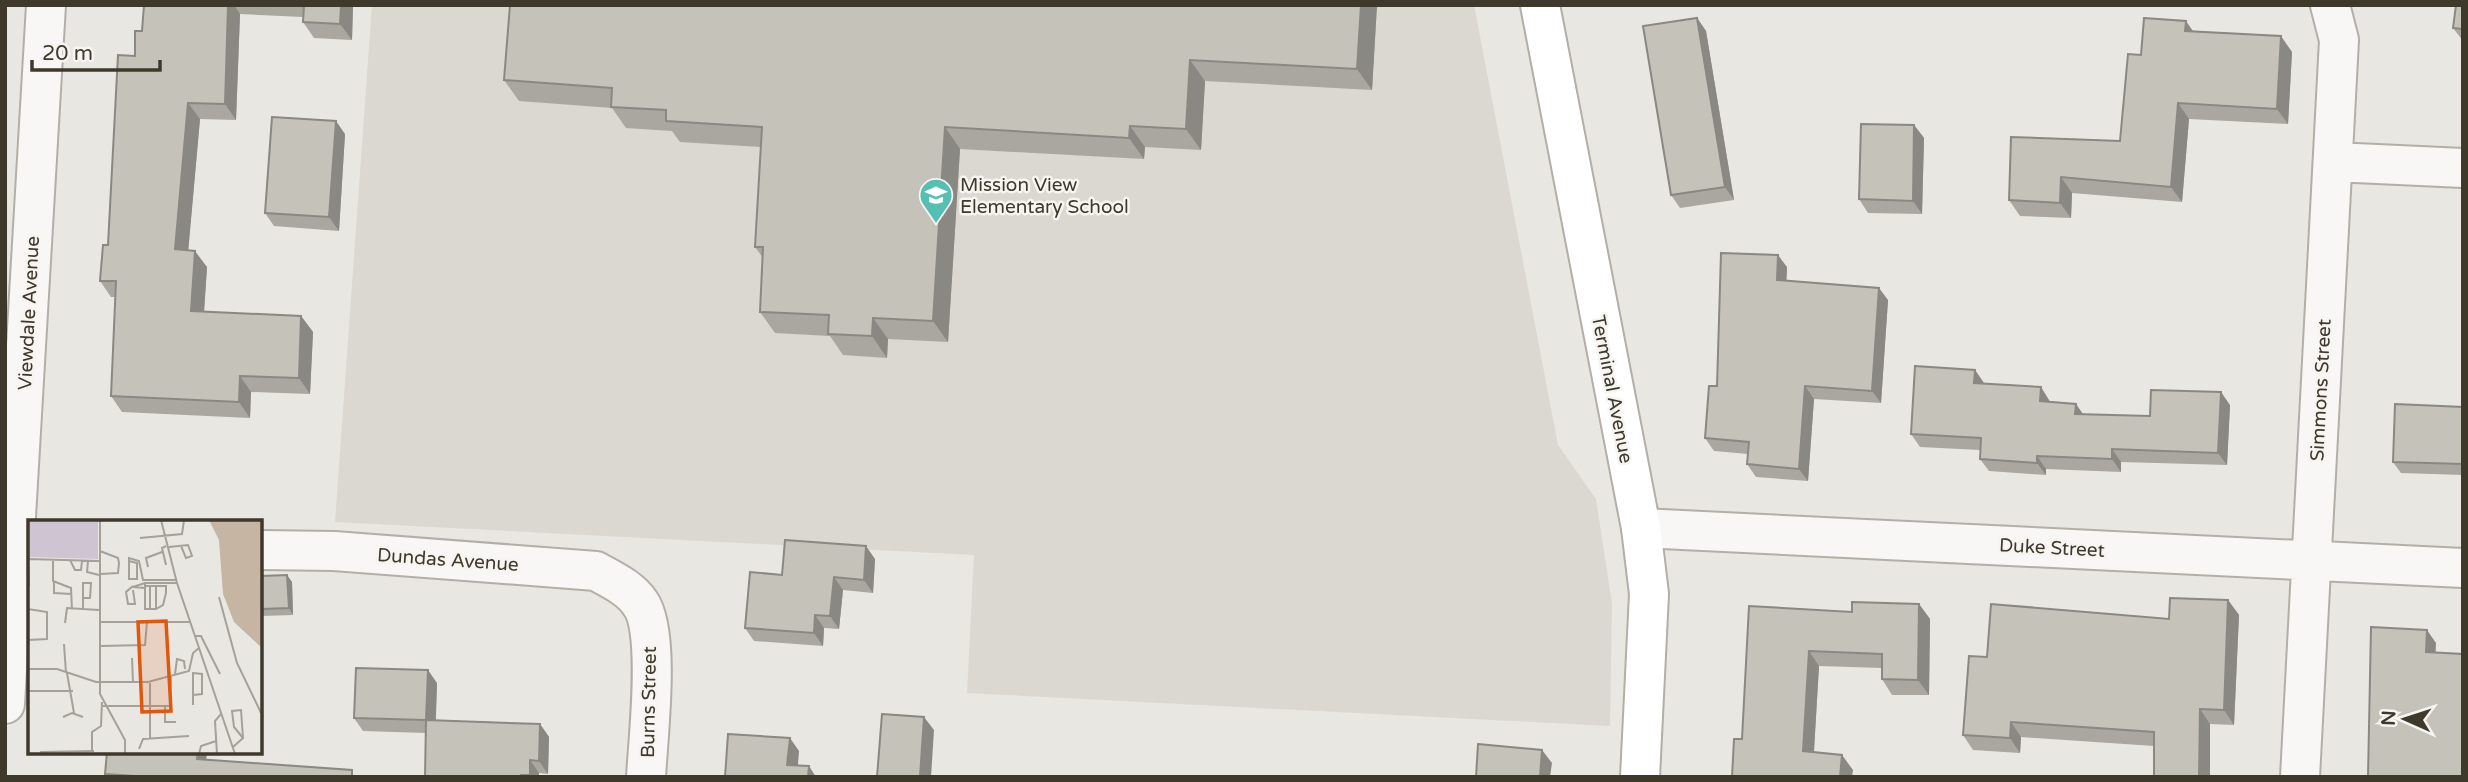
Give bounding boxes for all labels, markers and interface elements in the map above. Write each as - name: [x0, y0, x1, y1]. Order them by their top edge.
- scale bar: [32, 28, 159, 72]
- text: 20 m: [42, 41, 93, 66]
- place label: Mission View Elementary School: [960, 174, 1129, 218]
- school or university icon: Mission View Elementary School: [917, 176, 955, 225]
- street label: Viewdale Avenue: [14, 235, 44, 391]
- street label: Terminal Avenue: [1587, 313, 1637, 465]
- street label: Simmons Street: [2306, 318, 2336, 462]
- inset map: [28, 520, 262, 754]
- street label: Duke Street: [1999, 534, 2105, 562]
- street label: Dundas Avenue: [376, 544, 520, 576]
- street label: Burns Street: [637, 646, 661, 758]
- north arrow: [2370, 684, 2440, 754]
- text: N: [2378, 710, 2400, 726]

